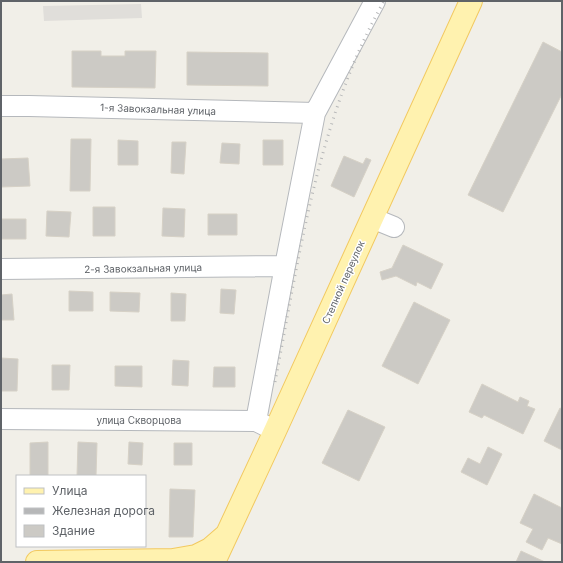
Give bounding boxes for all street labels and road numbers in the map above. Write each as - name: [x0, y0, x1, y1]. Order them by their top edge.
- street label: 1-я Завокзальная улица: [100, 101, 216, 117]
- street label: Степной переулок: [319, 238, 367, 326]
- street label: 2-я Завокзальная улица: [84, 261, 202, 275]
- street label: улица Скворцова: [97, 414, 181, 426]

